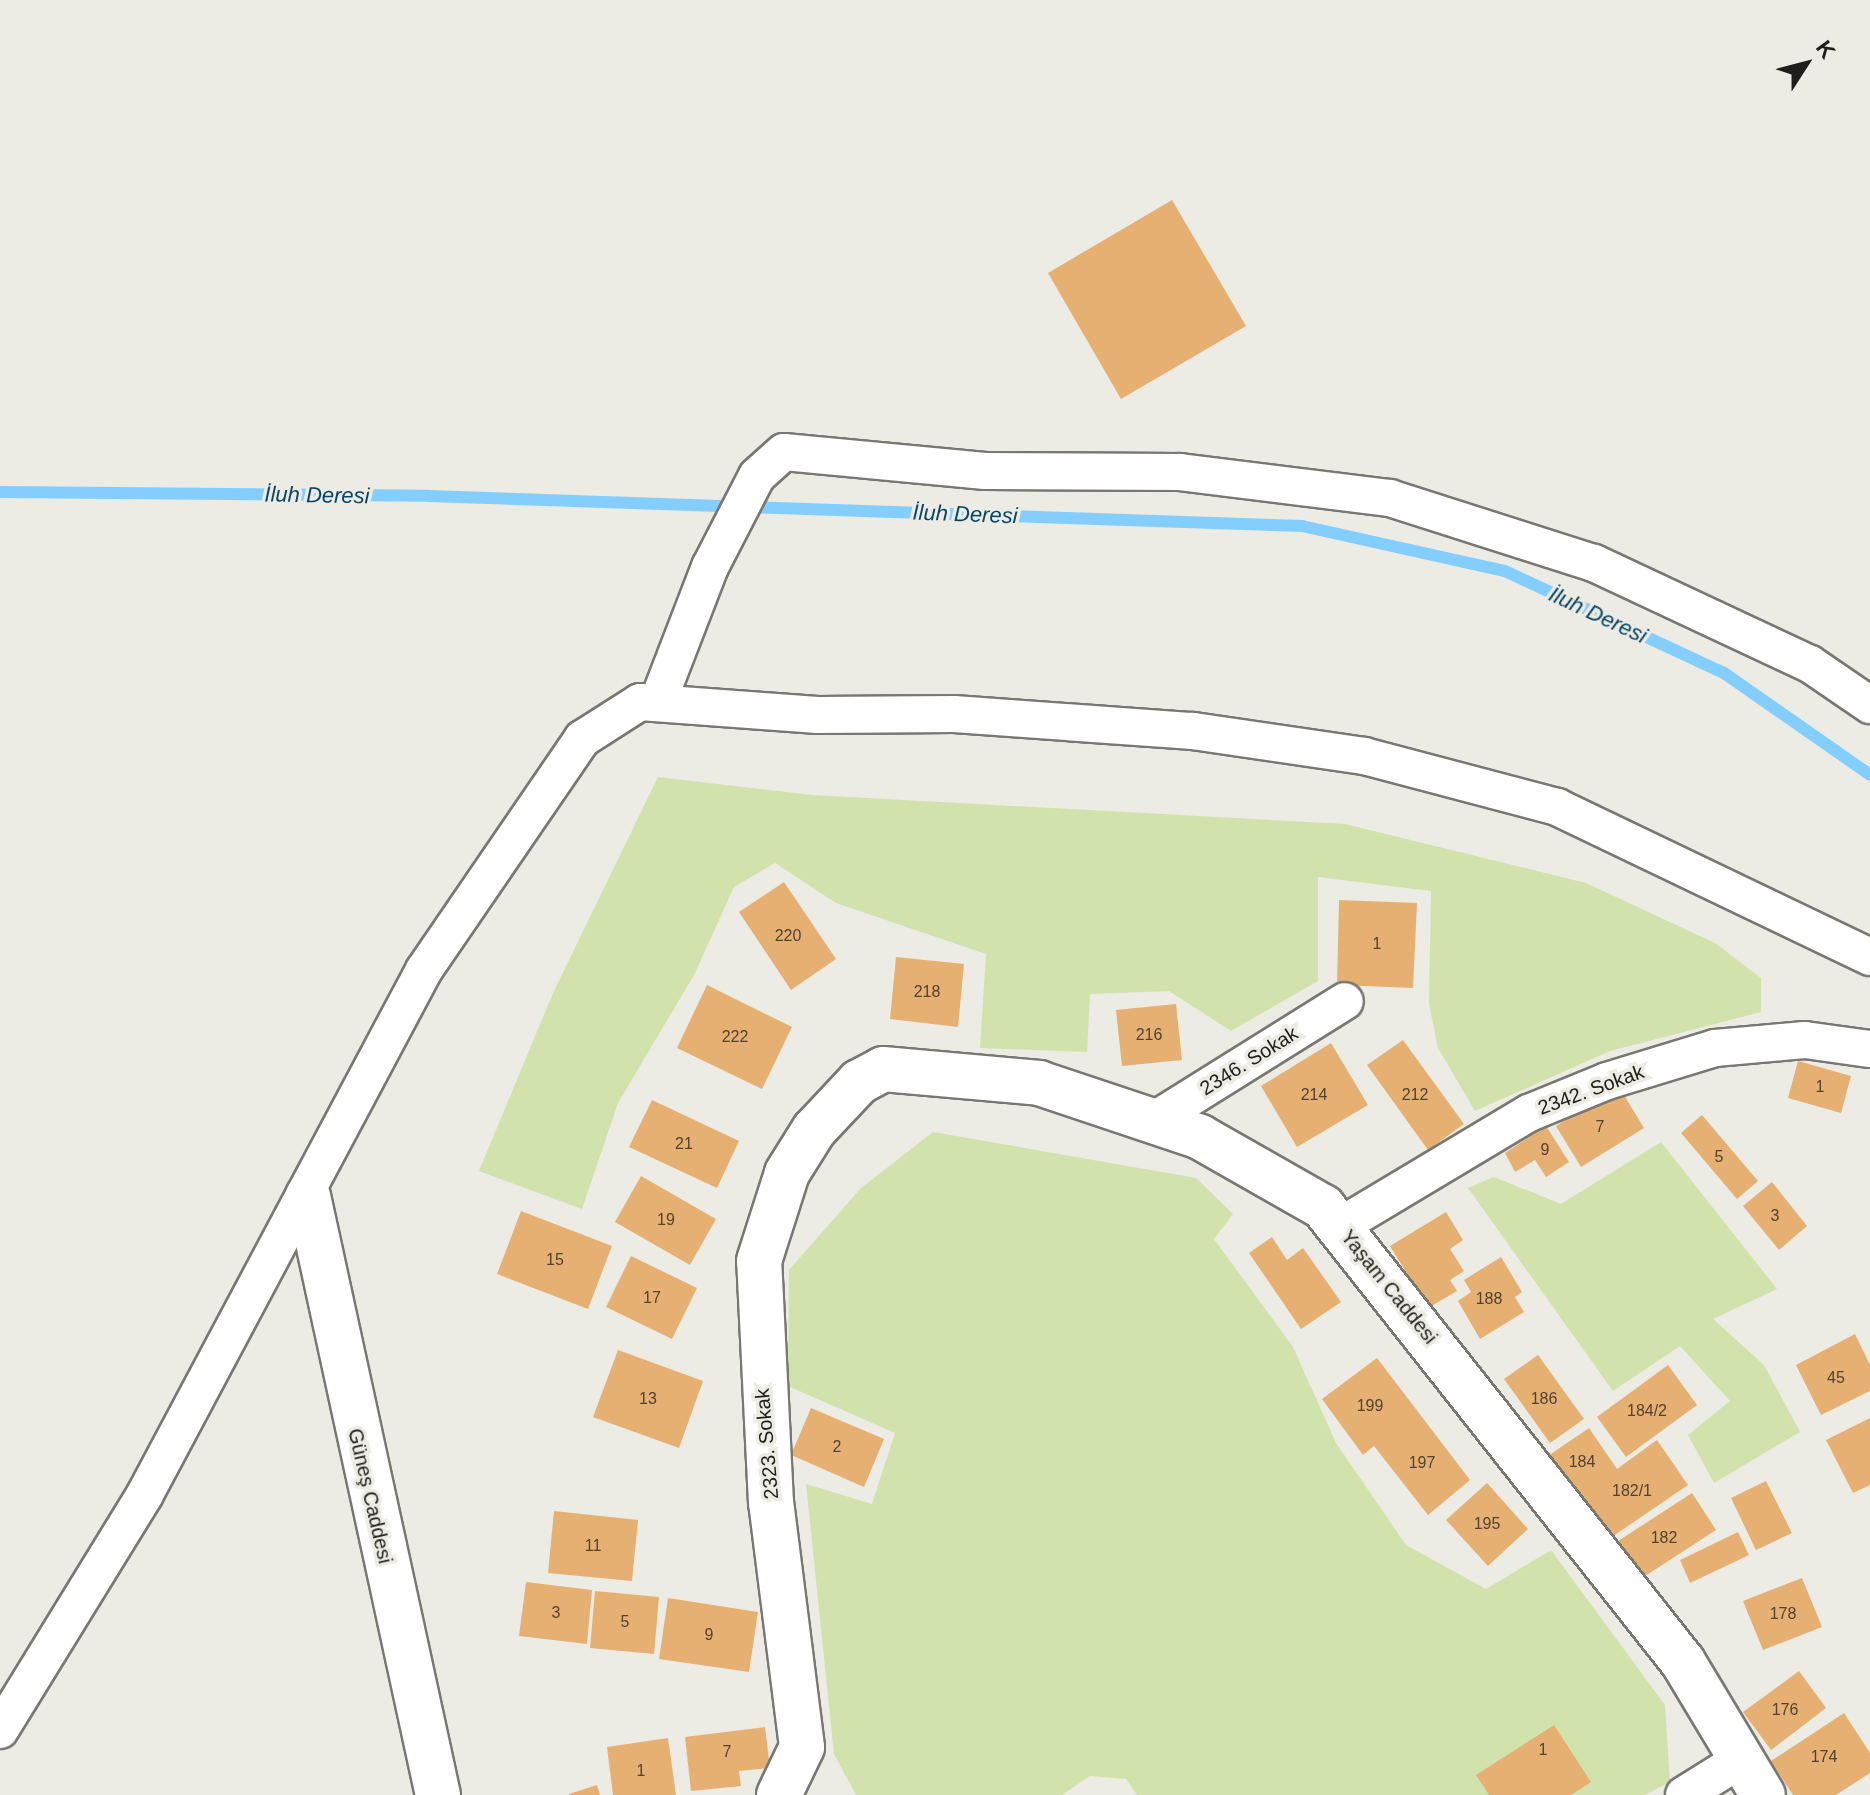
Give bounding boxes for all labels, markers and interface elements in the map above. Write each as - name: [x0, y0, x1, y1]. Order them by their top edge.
- north arrow: [1766, 24, 1846, 104]
- text: K: [1811, 36, 1841, 63]
- water label: İluh Deresi: [264, 481, 370, 509]
- water label: İluh Deresi: [912, 499, 1018, 529]
- water label: İluh Deresi: [1545, 581, 1651, 649]
- house number: 220: [775, 926, 801, 946]
- house number: 1: [1373, 934, 1381, 954]
- house number: 218: [914, 982, 940, 1002]
- street label: 2346. Sokak: [1195, 1021, 1303, 1101]
- house number: 216: [1136, 1025, 1162, 1045]
- house number: 222: [722, 1027, 748, 1047]
- street label: 2342. Sokak: [1535, 1060, 1647, 1120]
- house number: 1: [1816, 1077, 1824, 1097]
- house number: 214: [1301, 1085, 1327, 1105]
- house number: 212: [1402, 1085, 1428, 1105]
- house number: 7: [1596, 1117, 1604, 1137]
- house number: 21: [675, 1134, 693, 1154]
- house number: 9: [1541, 1140, 1549, 1160]
- house number: 5: [1715, 1147, 1723, 1167]
- house number: 3: [1771, 1206, 1779, 1226]
- house number: 19: [657, 1210, 675, 1230]
- street label: Yaşam Caddesi: [1336, 1225, 1442, 1349]
- house number: 15: [546, 1250, 564, 1270]
- house number: 17: [643, 1288, 661, 1308]
- house number: 188: [1476, 1289, 1502, 1309]
- house number: 45: [1827, 1368, 1845, 1388]
- street label: 2323. Sokak: [750, 1388, 784, 1500]
- house number: 13: [639, 1389, 657, 1409]
- house number: 186: [1531, 1389, 1557, 1409]
- house number: 199: [1357, 1396, 1383, 1416]
- house number: 184/2: [1627, 1401, 1667, 1421]
- street label: Güneş Caddesi: [343, 1426, 397, 1566]
- house number: 2: [833, 1437, 841, 1457]
- house number: 184: [1569, 1452, 1595, 1472]
- house number: 197: [1409, 1453, 1435, 1473]
- house number: 182/1: [1612, 1481, 1652, 1501]
- house number: 195: [1474, 1514, 1500, 1534]
- house number: 182: [1651, 1528, 1677, 1548]
- house number: 11: [585, 1536, 601, 1556]
- house number: 3: [552, 1603, 560, 1623]
- house number: 178: [1770, 1604, 1796, 1624]
- house number: 5: [621, 1612, 629, 1632]
- house number: 9: [705, 1625, 713, 1645]
- house number: 176: [1772, 1700, 1798, 1720]
- house number: 1: [1539, 1740, 1547, 1760]
- house number: 7: [723, 1742, 731, 1762]
- house number: 174: [1811, 1747, 1837, 1767]
- house number: 1: [637, 1761, 645, 1781]

